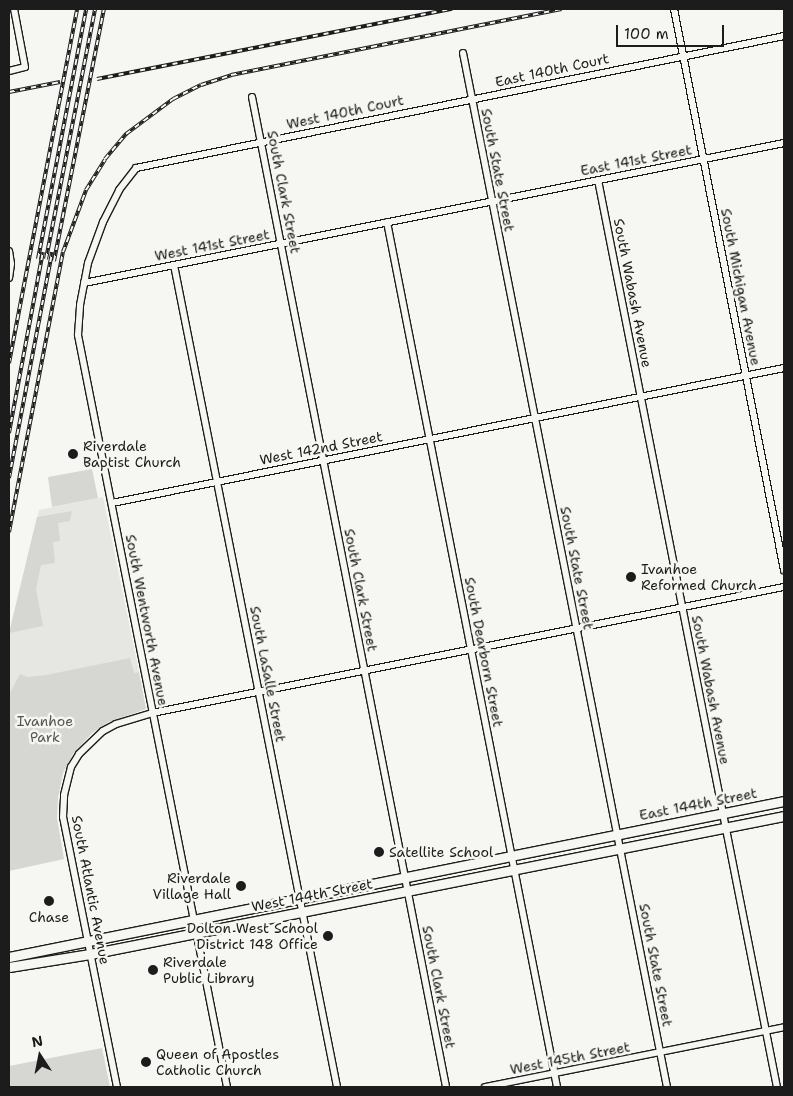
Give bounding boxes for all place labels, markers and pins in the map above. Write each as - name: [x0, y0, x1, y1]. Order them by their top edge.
- place label: Riverdale Baptist Church: [83, 438, 181, 471]
- marker: Riverdale Baptist Church: [67, 448, 79, 460]
- place label: Ivanhoe Reformed Church: [641, 561, 757, 594]
- marker: Ivanhoe Reformed Church: [625, 571, 637, 583]
- place label: Satellite School: [389, 844, 493, 860]
- marker: Satellite School: [373, 846, 385, 858]
- place label: Riverdale Village Hall: [152, 870, 231, 902]
- marker: Riverdale Village Hall: [235, 880, 247, 892]
- marker: Chase: [43, 895, 55, 907]
- place label: Chase: [29, 909, 69, 925]
- place label: Dolton West School District 148 Office: [187, 920, 318, 952]
- marker: Dolton West School District 148 Office: [322, 930, 334, 942]
- place label: Riverdale Public Library: [163, 954, 255, 986]
- marker: Riverdale Public Library: [147, 964, 159, 976]
- place label: Queen of Apostles Catholic Church: [156, 1046, 279, 1078]
- marker: Queen of Apostles Catholic Church: [140, 1056, 152, 1068]

